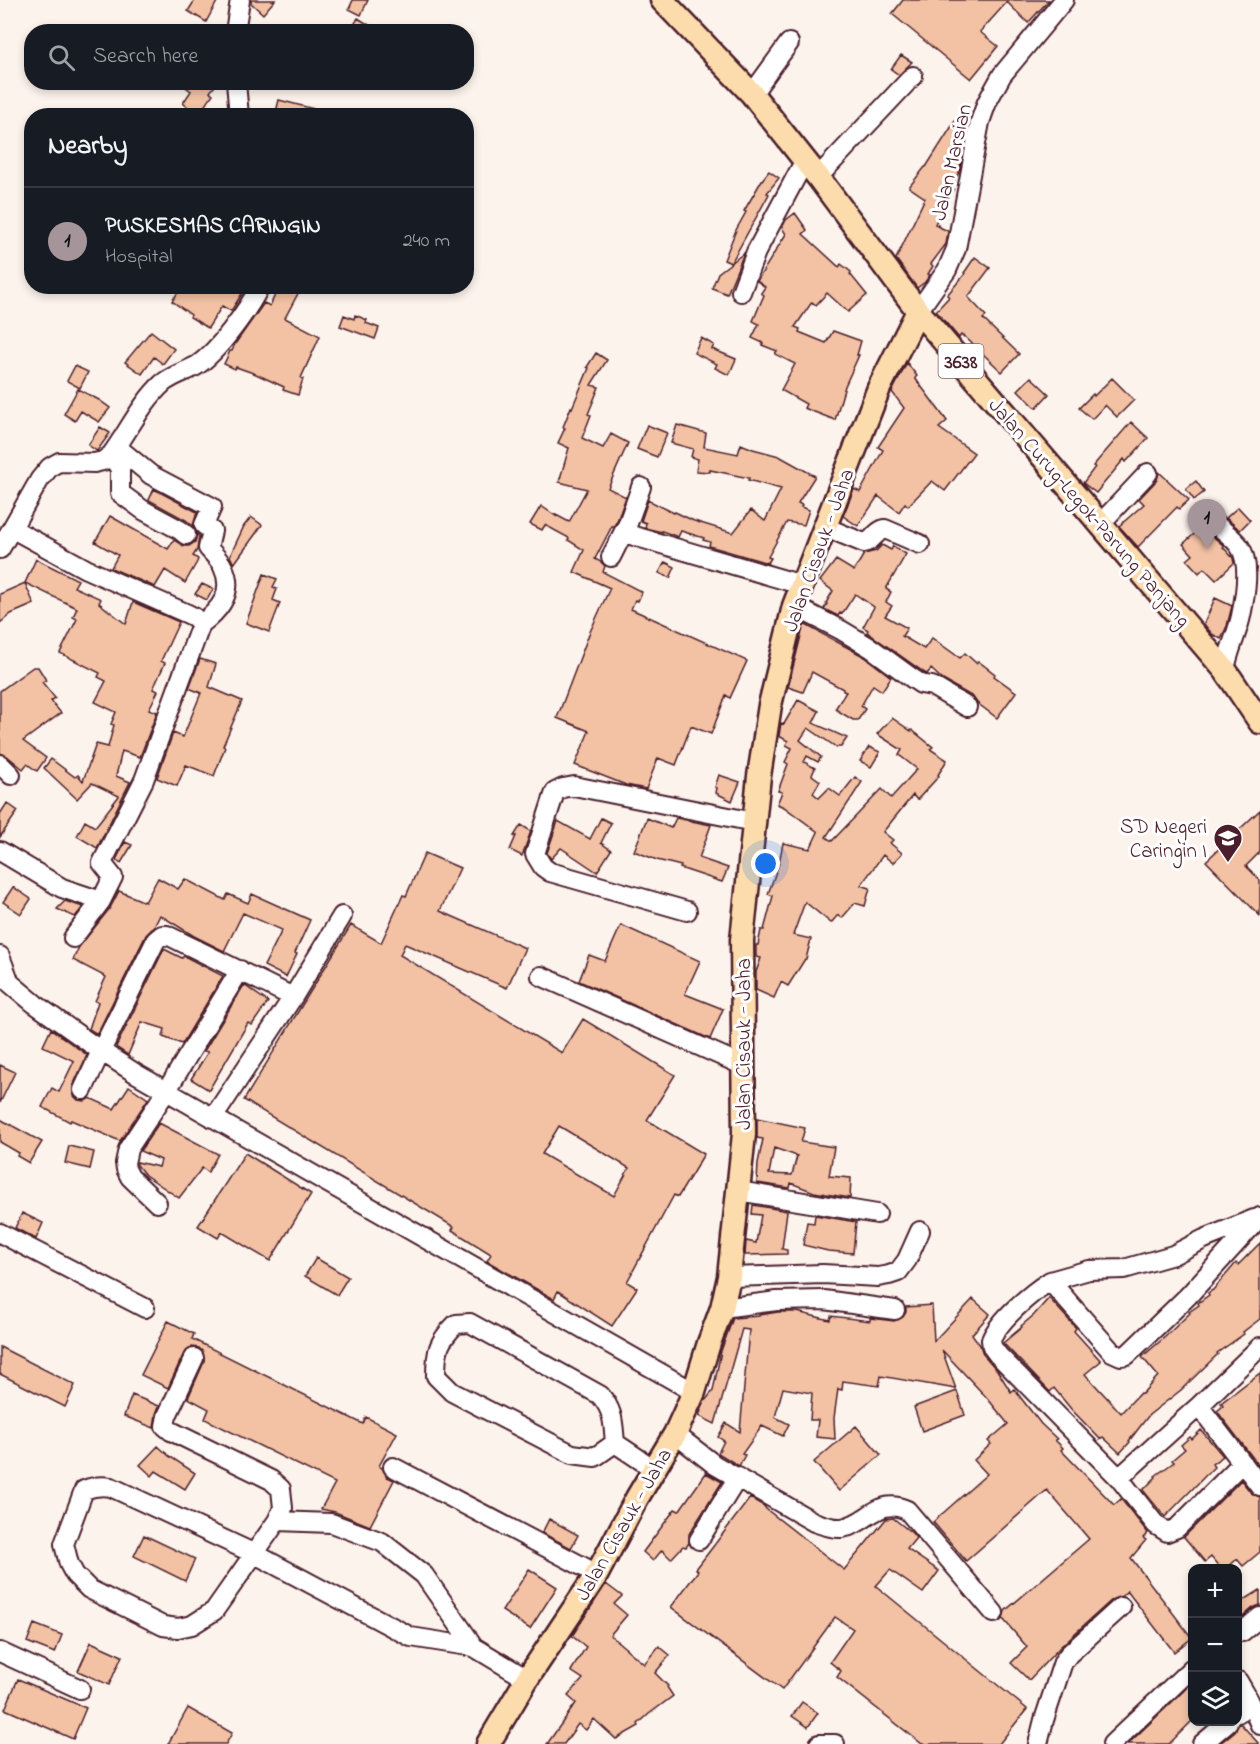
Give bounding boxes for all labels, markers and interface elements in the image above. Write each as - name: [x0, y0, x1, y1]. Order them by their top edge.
- search box: [24, 24, 474, 90]
- icon: search: [45, 41, 78, 74]
- text: Search here: [93, 41, 198, 73]
- street label: Jalan Marsian: [925, 101, 981, 224]
- text: Nearby: [48, 128, 127, 166]
- text: PUSKESMAS CARINGIN: [105, 211, 321, 243]
- text: 1: [64, 227, 71, 256]
- text: 240 m: [403, 227, 450, 256]
- text: Hospital: [105, 243, 173, 272]
- road number: 3638: [938, 344, 984, 378]
- street label: Jalan Curug–Legok–Parung Panjang: [979, 392, 1197, 636]
- street label: Jalan Cisauk - Jaha: [776, 465, 863, 637]
- pin: 1: [1188, 500, 1226, 549]
- place label: SD Negeri Caringin I: [1120, 813, 1207, 869]
- school or university icon: SD Negeri Caringin I: [1212, 822, 1244, 864]
- your location: [751, 849, 780, 878]
- street label: Jalan Cisauk - Jaha: [730, 958, 760, 1130]
- street label: Jalan Cisauk - Jaha: [569, 1443, 681, 1607]
- map controls: [1188, 1564, 1242, 1726]
- button: +: [1188, 1564, 1242, 1618]
- button: −: [1188, 1618, 1242, 1672]
- button: layers: [1188, 1672, 1242, 1726]

